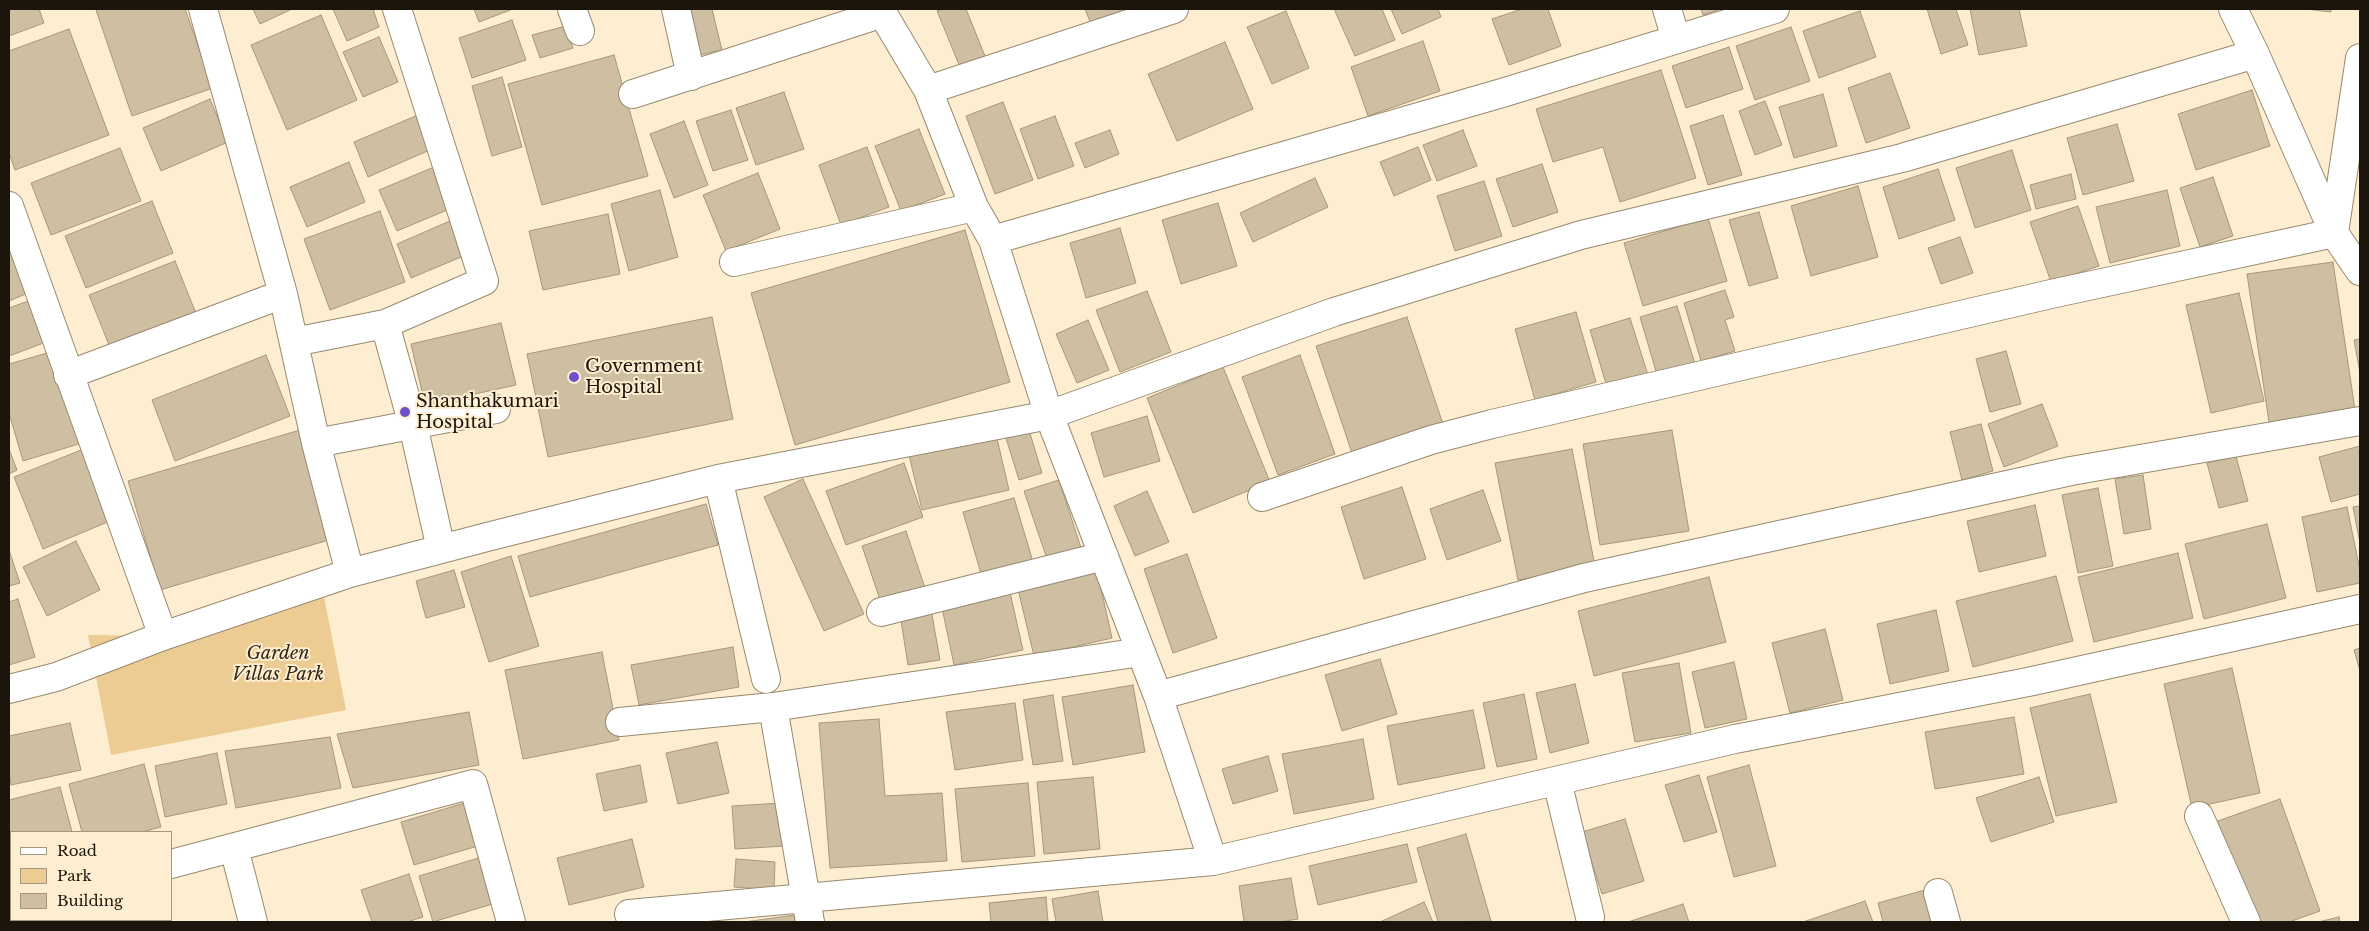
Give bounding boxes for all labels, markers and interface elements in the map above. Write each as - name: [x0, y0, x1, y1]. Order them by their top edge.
- place label: Government Hospital: [585, 356, 703, 398]
- marker: Government Hospital: [567, 370, 581, 384]
- place label: Shanthakumari Hospital: [416, 391, 559, 434]
- marker: Shanthakumari Hospital: [398, 405, 412, 419]
- park label: Garden Villas Park: [232, 643, 324, 686]
- legend: [10, 831, 172, 921]
- text: Road: [57, 841, 97, 860]
- text: Park: [57, 866, 92, 885]
- text: Building: [57, 891, 123, 910]

